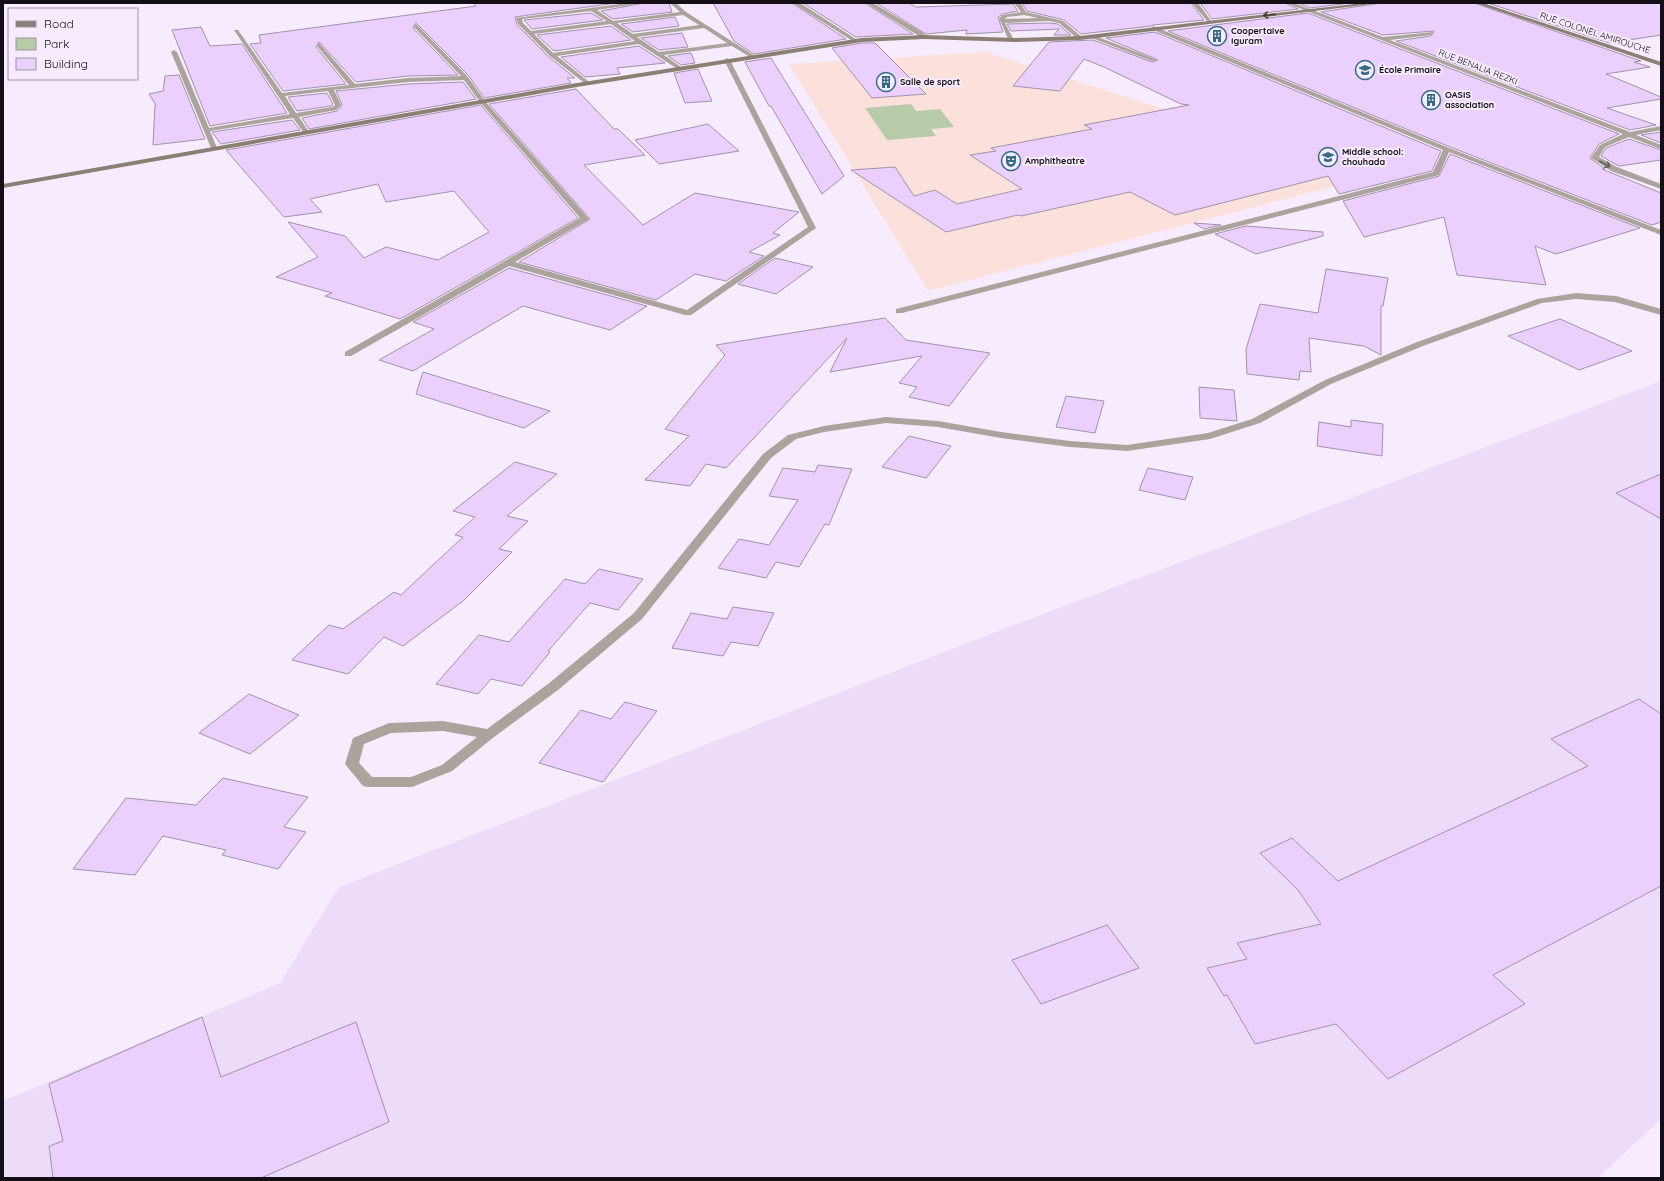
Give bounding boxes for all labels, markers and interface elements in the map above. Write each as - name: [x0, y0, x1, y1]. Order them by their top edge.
- legend: [8, 8, 138, 80]
- street label: RUE COLONEL AMIROUCHE: [1539, 9, 1652, 56]
- one-way arrow: [1263, 11, 1276, 18]
- text: Road: [44, 16, 74, 31]
- building icon: Coopertaive Iguram: [1206, 25, 1228, 47]
- place label: Coopertaive Iguram: [1231, 25, 1285, 46]
- text: Park: [44, 36, 69, 51]
- street label: RUE BENALIA REZKI: [1437, 46, 1519, 87]
- text: Building: [44, 56, 88, 71]
- school or university icon: École Primaire: [1354, 59, 1376, 81]
- place label: École Primaire: [1379, 64, 1441, 75]
- building icon: Salle de sport: [875, 71, 897, 93]
- place label: Salle de sport: [900, 76, 961, 87]
- building icon: OASIS association: [1420, 89, 1442, 111]
- place label: OASIS association: [1445, 89, 1494, 110]
- school or university icon: Middle school: chouhada: [1317, 146, 1339, 168]
- place label: Middle school: chouhada: [1342, 146, 1403, 167]
- theatre icon: Amphitheatre: [1000, 150, 1022, 172]
- place label: Amphitheatre: [1025, 155, 1085, 166]
- one-way arrow: [1599, 160, 1611, 168]

